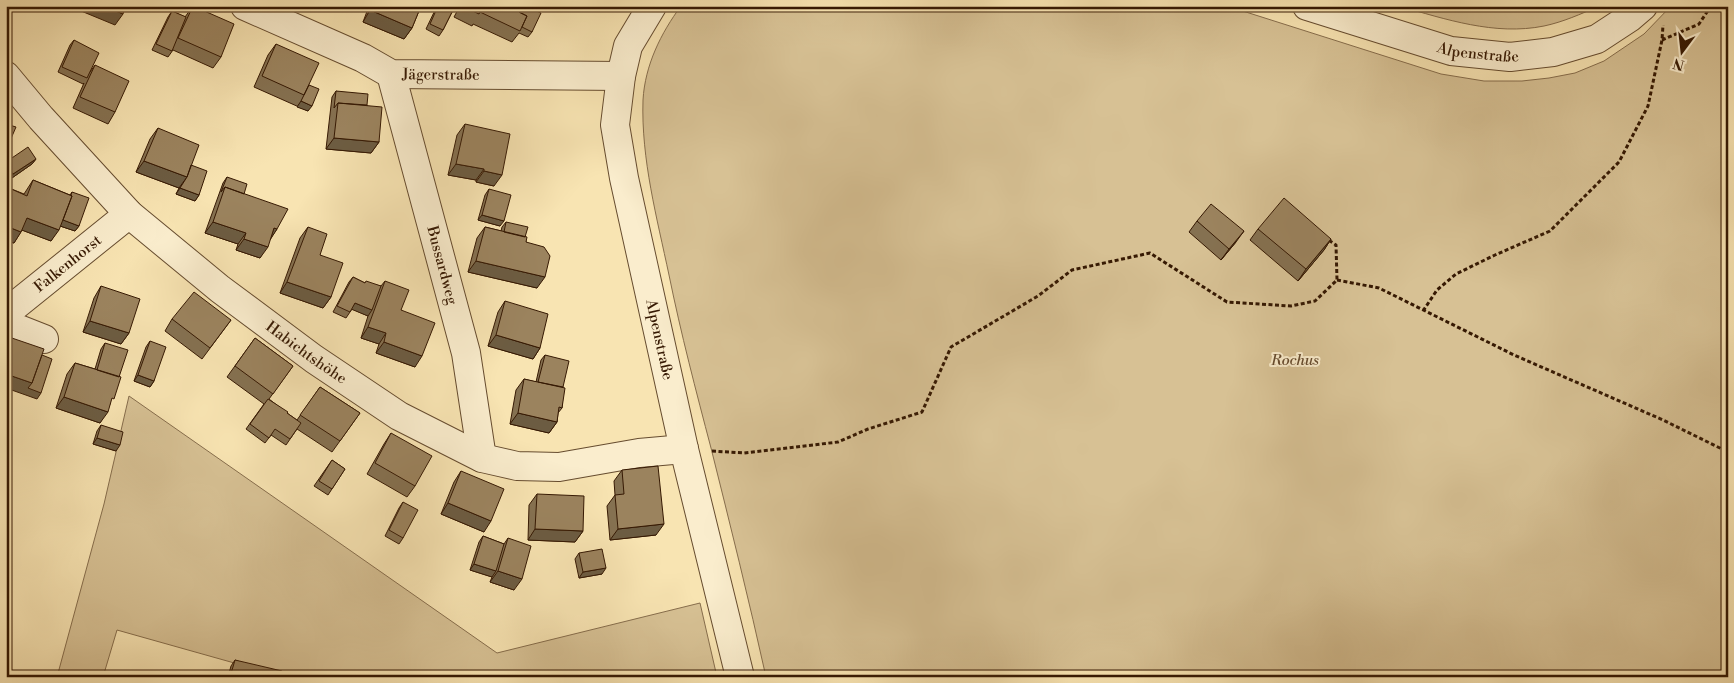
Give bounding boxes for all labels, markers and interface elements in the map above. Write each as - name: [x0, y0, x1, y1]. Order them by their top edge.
- north arrow: [1656, 28, 1706, 78]
- street label: Alpenstraße: [1434, 38, 1520, 67]
- text: N: [1671, 53, 1687, 74]
- street label: Jägerstraße: [401, 65, 480, 84]
- street label: Bussardweg: [423, 223, 462, 307]
- street label: Falkenhorst: [30, 230, 106, 296]
- street label: Alpenstraße: [641, 296, 678, 382]
- street label: Habichtshöhe: [262, 317, 351, 388]
- park label: Rochus: [1270, 351, 1319, 370]

